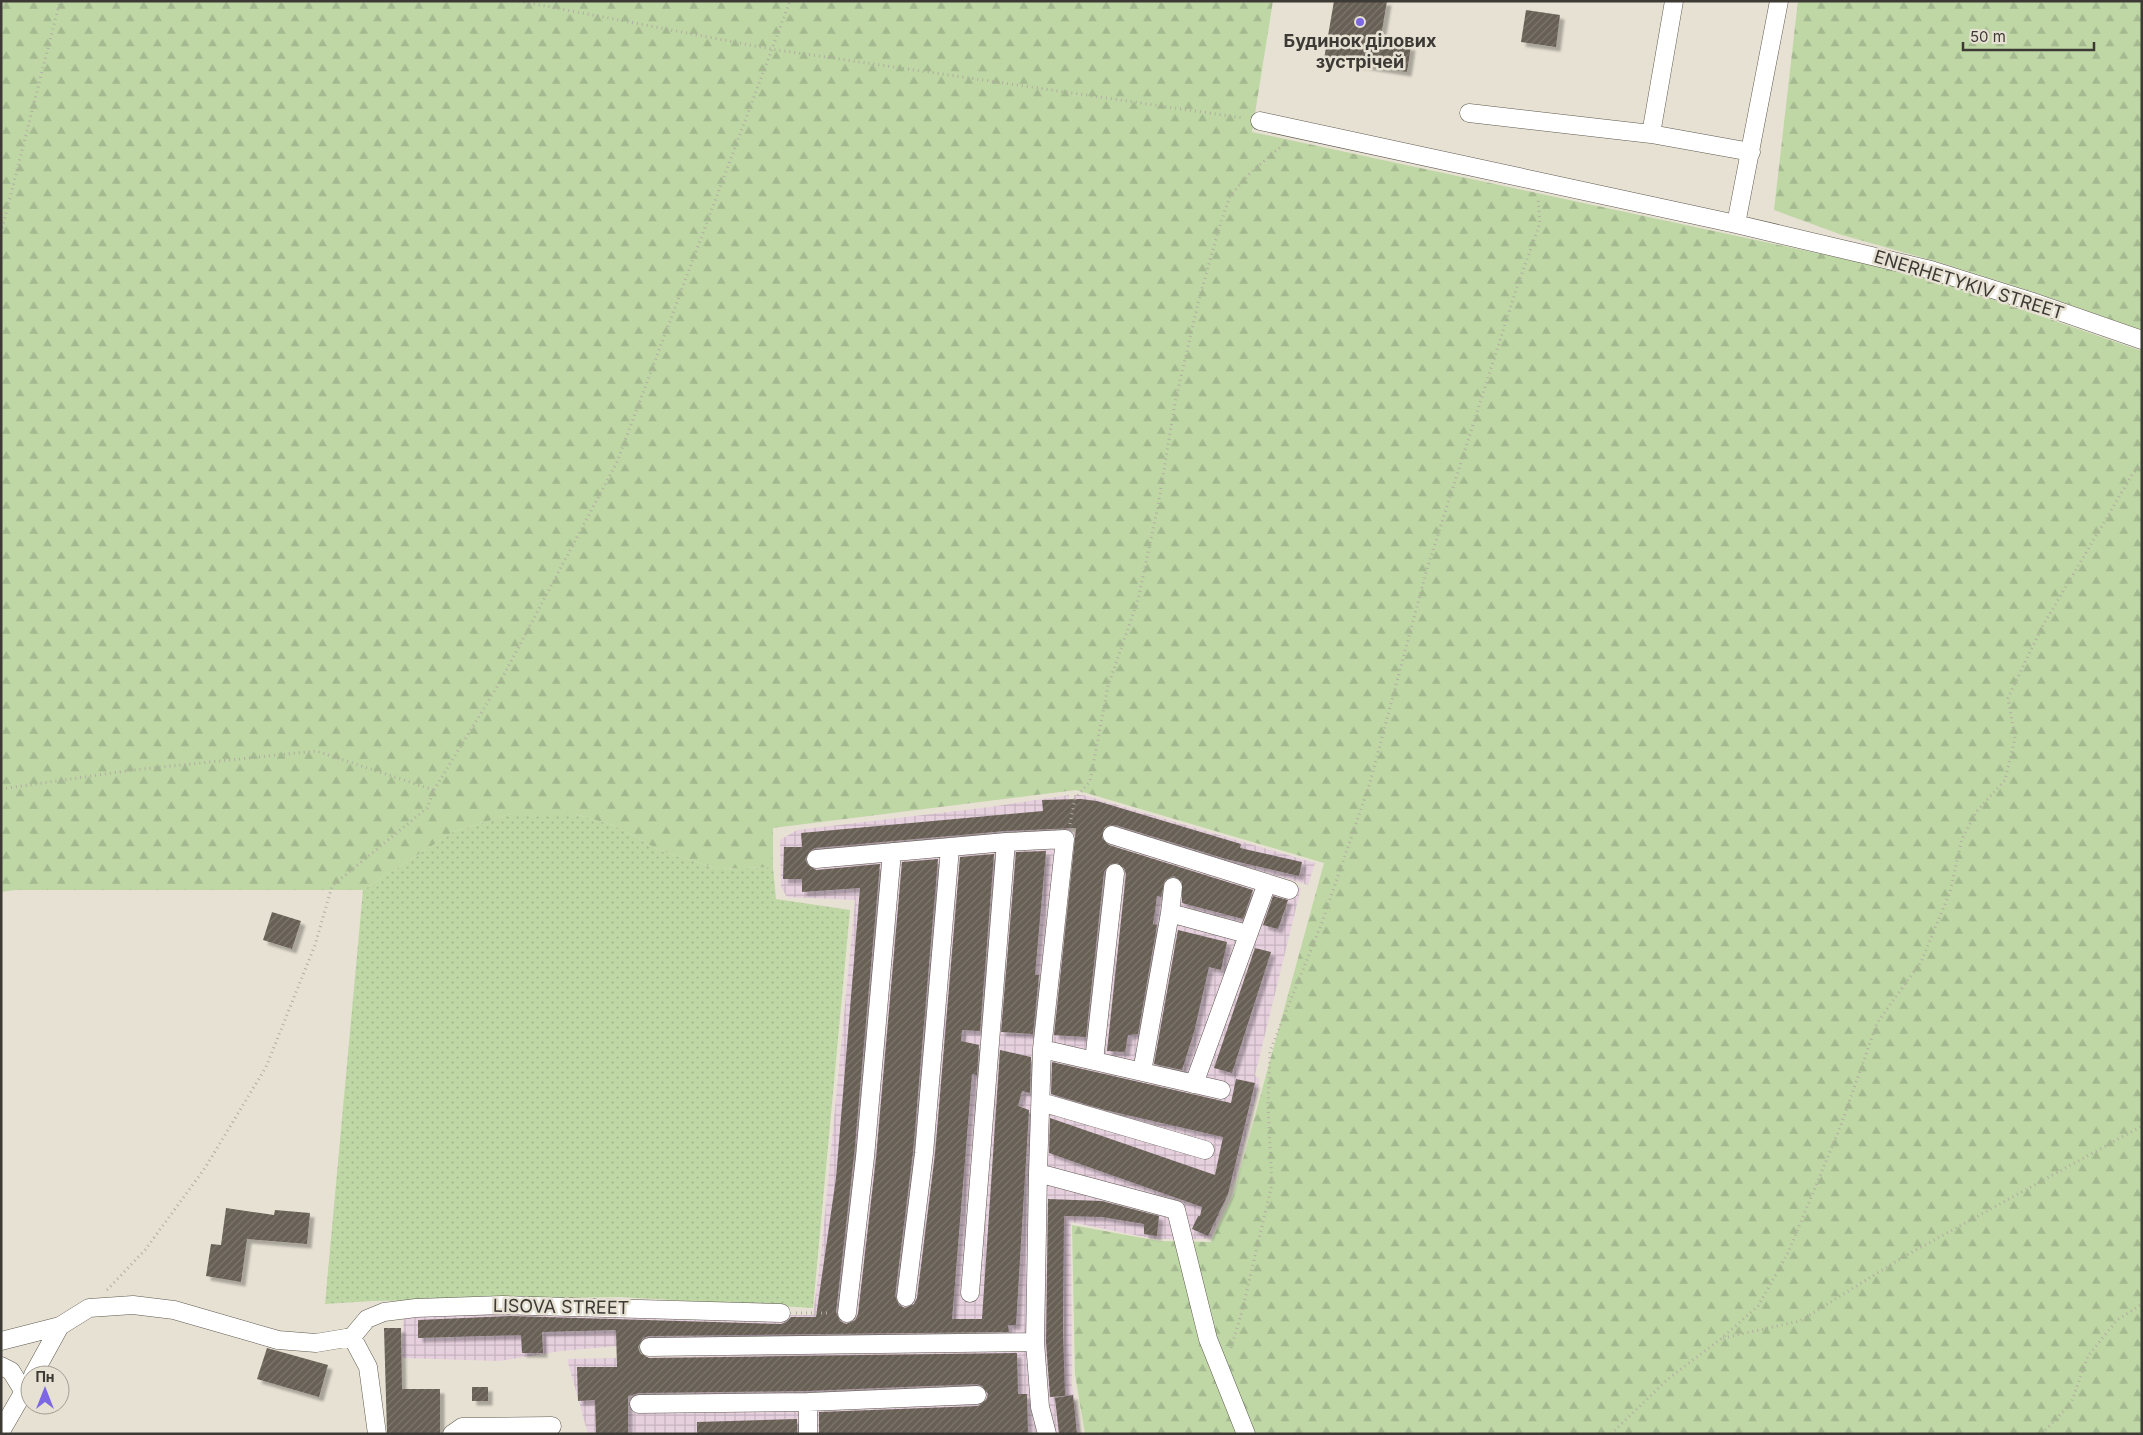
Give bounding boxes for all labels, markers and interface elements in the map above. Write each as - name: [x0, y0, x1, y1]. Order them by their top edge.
- marker: Будинок ділових зустрічей: [1354, 16, 1366, 28]
- scale bar: [1963, 20, 2094, 52]
- text: 50 m: [1970, 27, 2006, 46]
- place label: Будинок ділових зустрічей: [1284, 30, 1437, 72]
- street label: ENERHETYKIV STREET: [1872, 246, 2067, 323]
- street label: LISOVA STREET: [493, 1295, 629, 1318]
- north arrow: [20, 1365, 70, 1415]
- text: Пн: [35, 1368, 55, 1385]

